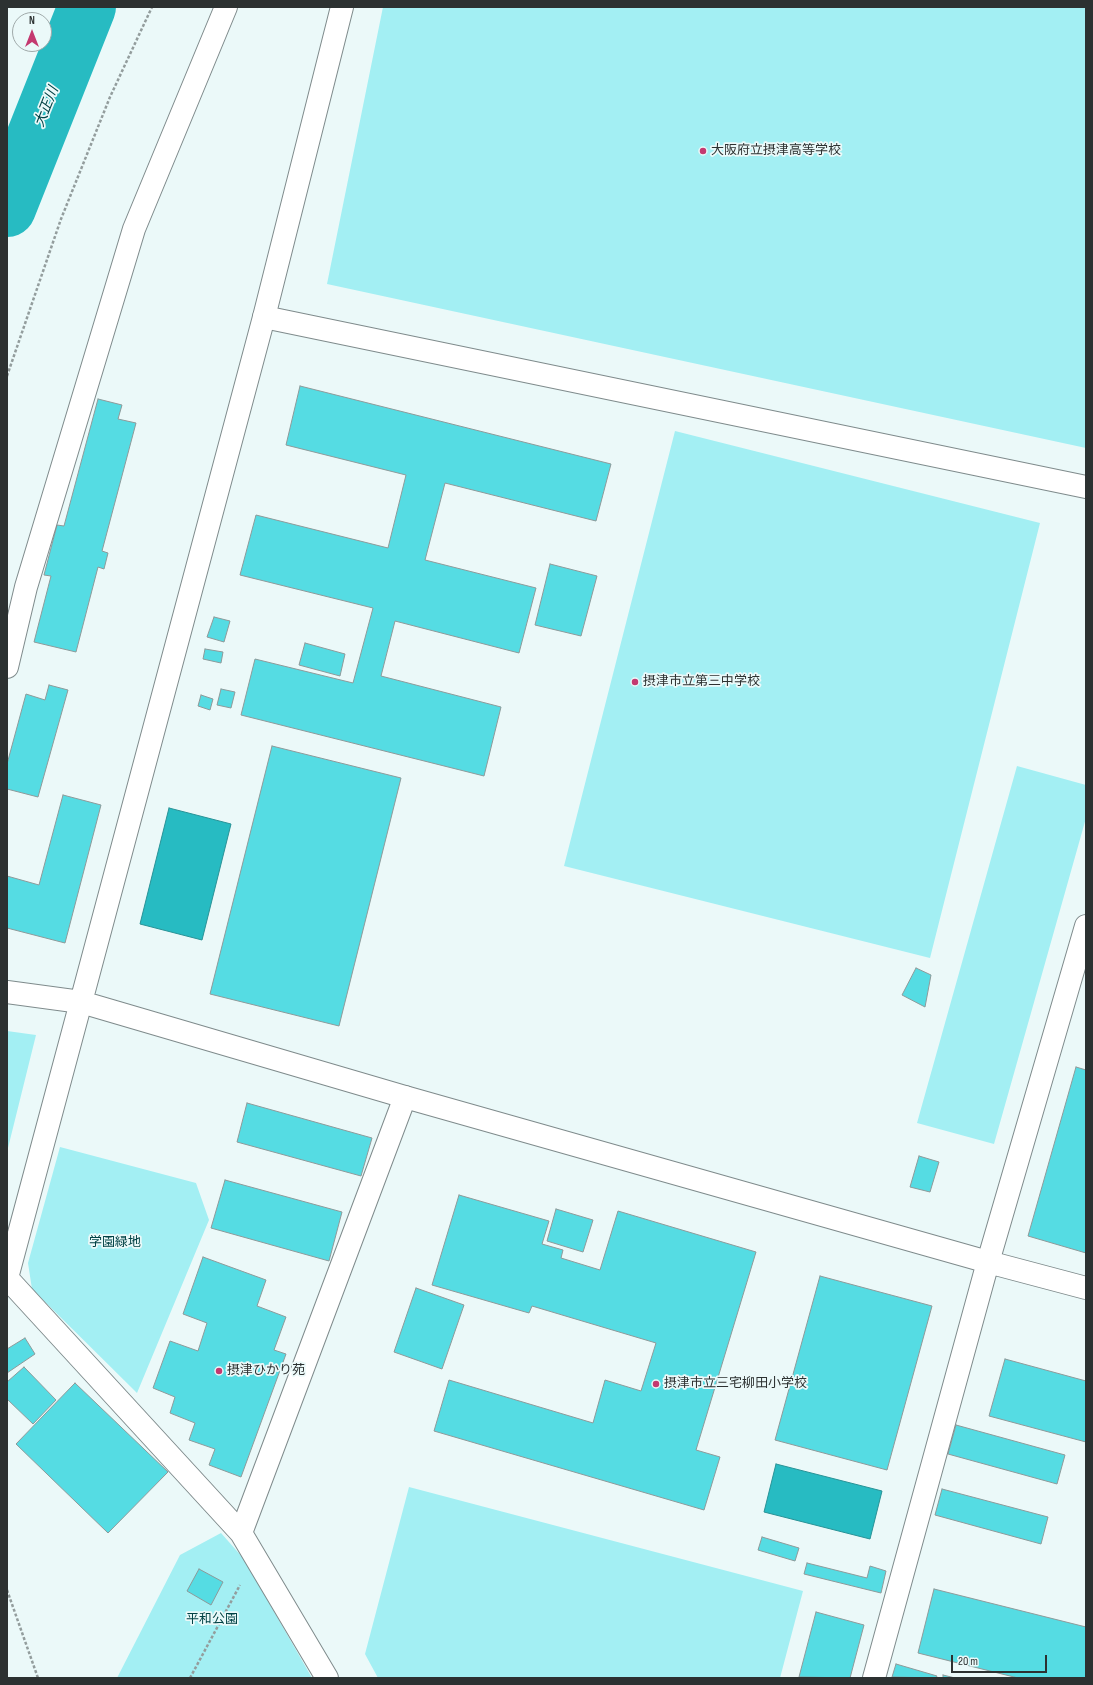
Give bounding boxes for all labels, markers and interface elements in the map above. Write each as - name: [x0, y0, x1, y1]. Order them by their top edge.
- north arrow: [12, 12, 52, 52]
- text: N: [29, 14, 35, 27]
- water label: 大正川: [31, 84, 63, 130]
- place label: 大阪府立摂津高等学校: [711, 143, 841, 159]
- marker: 大阪府立摂津高等学校: [698, 146, 708, 156]
- place label: 摂津市立第三中学校: [643, 674, 760, 690]
- marker: 摂津市立第三中学校: [630, 677, 640, 687]
- park label: 学園緑地: [89, 1235, 141, 1251]
- place label: 摂津ひかり苑: [227, 1363, 305, 1379]
- marker: 摂津ひかり苑: [214, 1366, 224, 1376]
- place label: 摂津市立三宅柳田小学校: [664, 1376, 807, 1392]
- marker: 摂津市立三宅柳田小学校: [651, 1379, 661, 1389]
- park label: 平和公園: [186, 1612, 238, 1628]
- scale bar: [953, 1647, 1049, 1673]
- text: 20 m: [958, 1654, 978, 1669]

